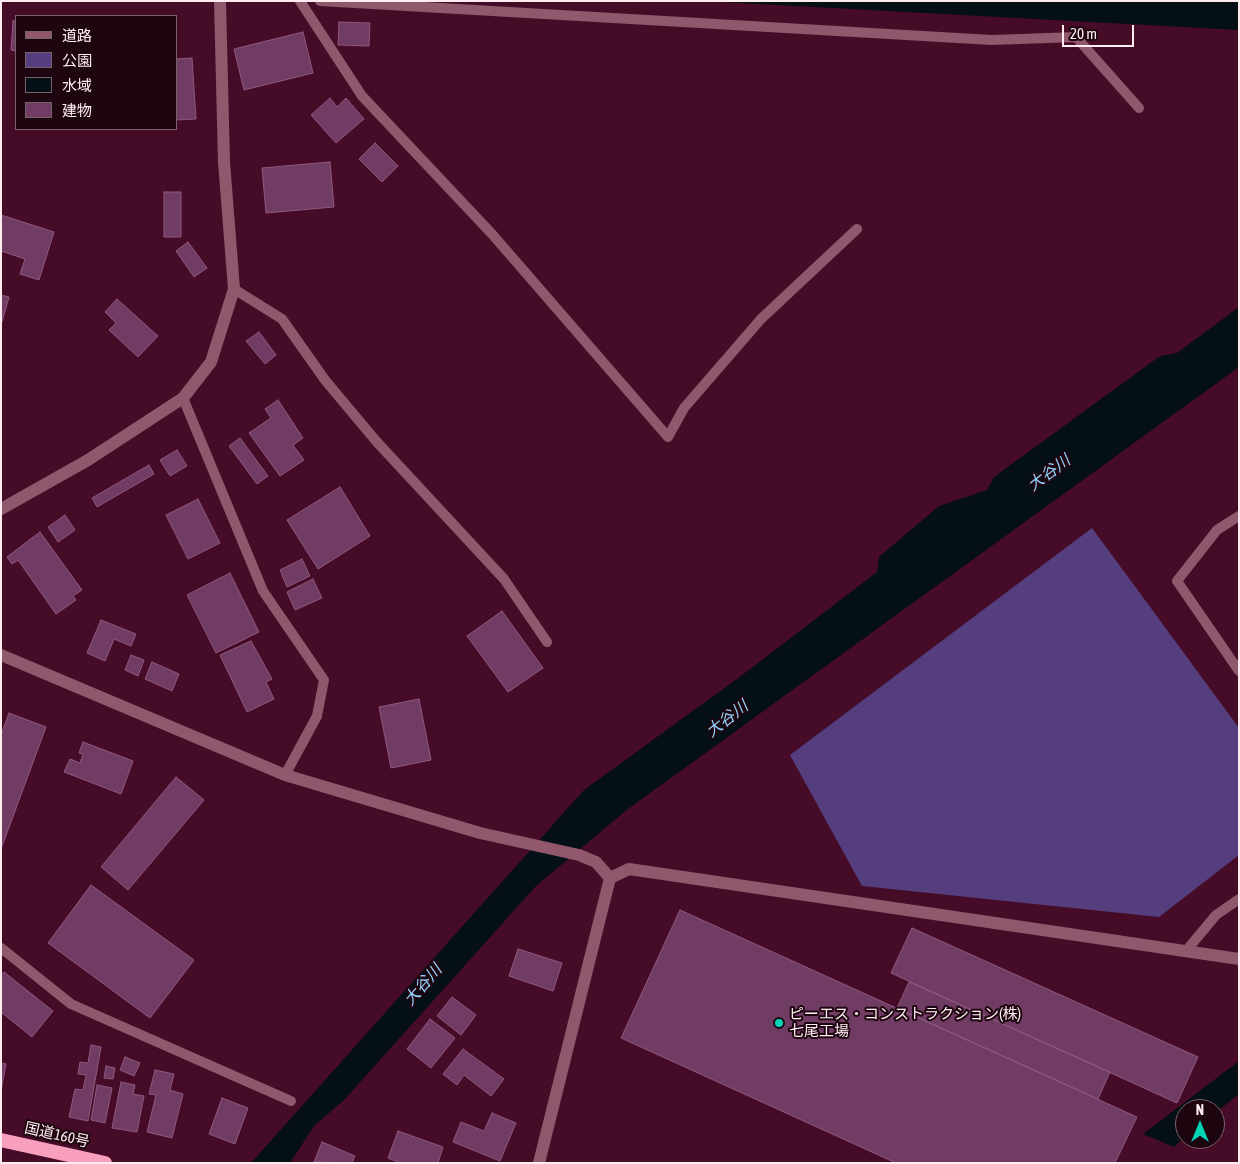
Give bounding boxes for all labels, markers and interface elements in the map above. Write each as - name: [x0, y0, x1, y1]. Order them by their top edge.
- legend: [15, 15, 178, 130]
- scale bar: [1065, 15, 1138, 47]
- text: 20 m: [1070, 25, 1097, 42]
- text: 道路: [62, 27, 92, 44]
- text: 公園: [62, 52, 92, 69]
- text: 水域: [62, 77, 92, 94]
- text: 建物: [62, 102, 92, 119]
- water label: 大谷川: [1024, 451, 1074, 495]
- water label: 大谷川: [702, 697, 752, 741]
- water label: 大谷川: [400, 961, 446, 1009]
- place label: ピーエス・コンストラクション(株) 七尾工場: [789, 1005, 1021, 1040]
- marker: ピーエス・コンストラクション(株) 七尾工場: [773, 1017, 785, 1029]
- north arrow: [1175, 1099, 1225, 1149]
- text: N: [1196, 1102, 1204, 1118]
- street label: 国道160号: [23, 1119, 91, 1151]

